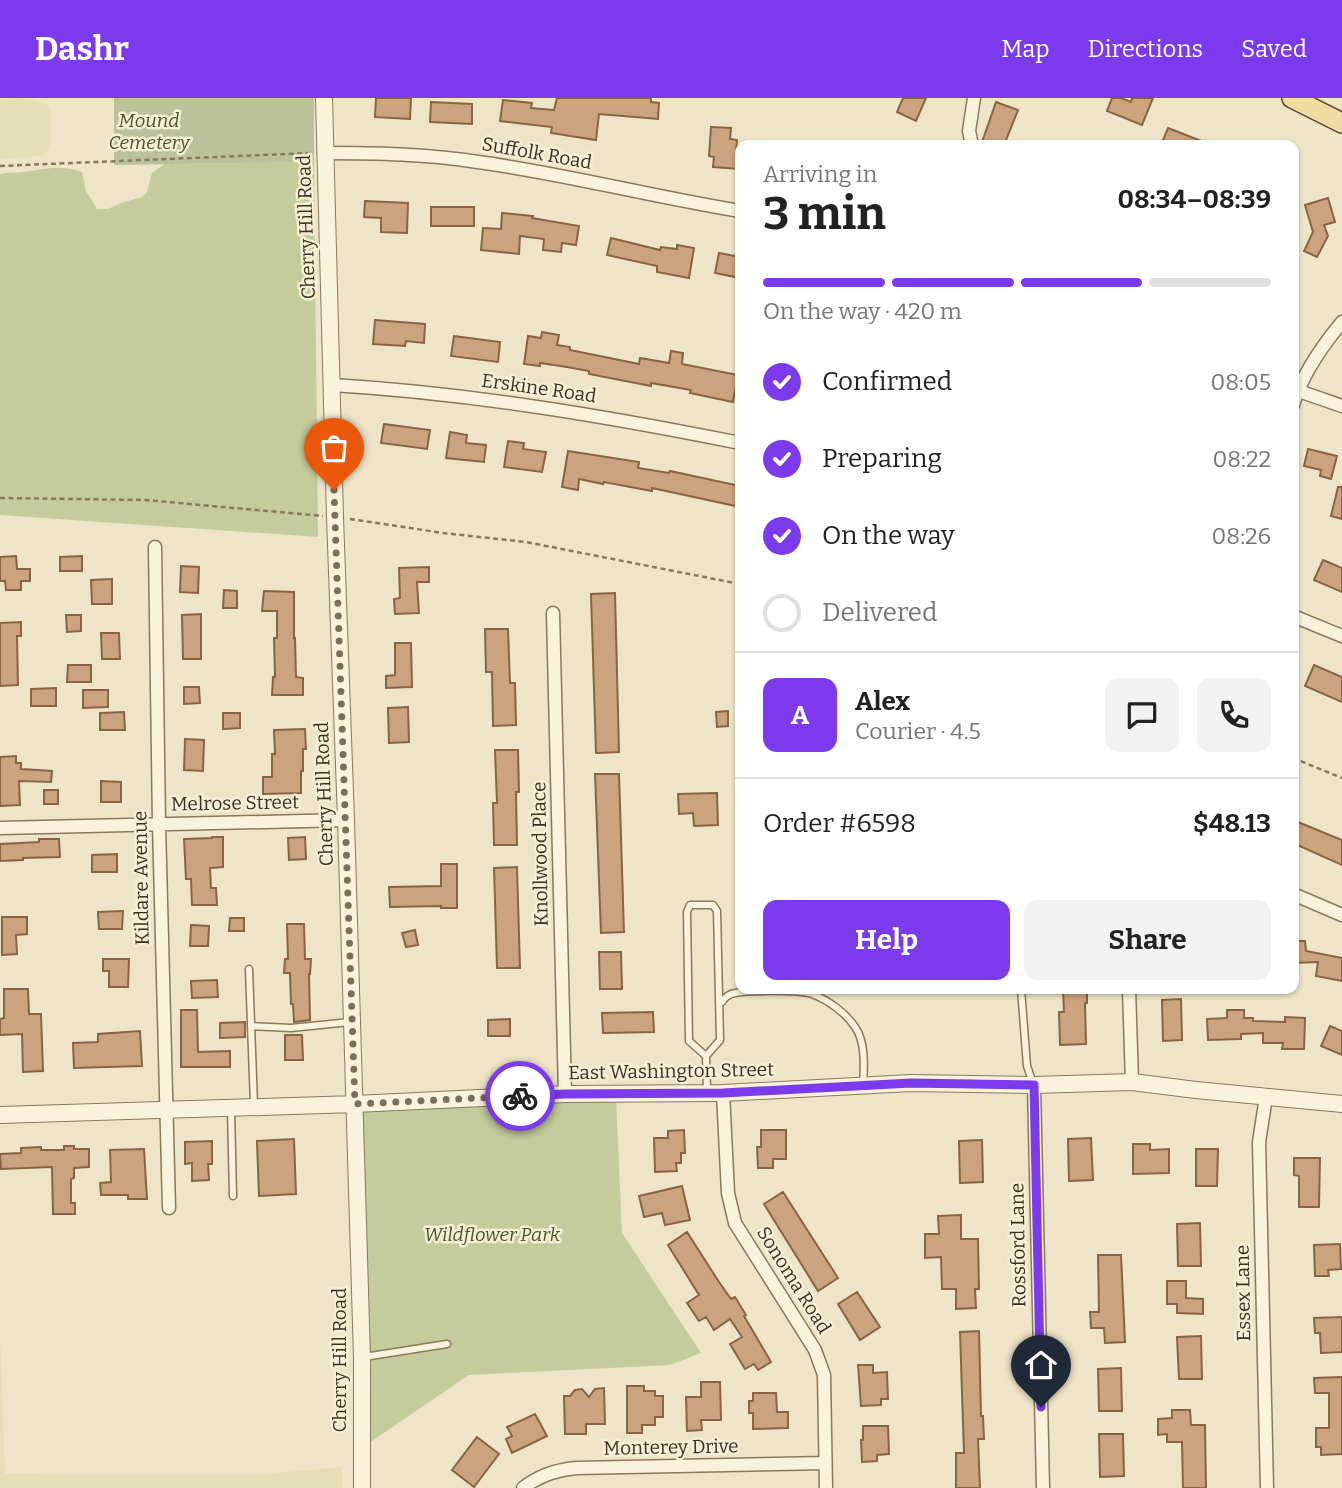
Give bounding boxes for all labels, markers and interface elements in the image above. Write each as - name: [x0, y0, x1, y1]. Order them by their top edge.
- text: Dashr: [35, 29, 129, 69]
- text: Map: [1001, 35, 1050, 63]
- text: Directions: [1088, 35, 1203, 63]
- text: Saved: [1241, 35, 1307, 63]
- park label: Mound Cemetery: [108, 109, 191, 154]
- street label: Suffolk Road: [480, 132, 594, 174]
- street label: Cherry Hill Road: [292, 154, 320, 300]
- text: Arriving in: [763, 160, 877, 188]
- text: 08:34–08:39: [1117, 184, 1271, 215]
- text: 3 min: [763, 186, 886, 241]
- text: On the way · 420 m: [763, 297, 962, 325]
- icon: check: [763, 363, 801, 401]
- text: Confirmed: [822, 366, 952, 397]
- text: 08:05: [1211, 368, 1271, 396]
- street label: Erskine Road: [480, 369, 598, 407]
- pin: [304, 418, 364, 490]
- icon: bag: [315, 429, 353, 467]
- icon: check: [763, 440, 801, 478]
- text: Preparing: [822, 443, 942, 474]
- text: 08:22: [1213, 445, 1271, 473]
- icon: check: [763, 517, 801, 555]
- text: On the way: [822, 520, 955, 551]
- text: 08:26: [1212, 522, 1271, 550]
- text: Delivered: [822, 597, 937, 628]
- button: chat: [1105, 678, 1179, 752]
- button: phone: [1197, 678, 1271, 752]
- text: Alex: [855, 686, 910, 717]
- text: A: [791, 700, 809, 731]
- text: Courier · 4.5: [855, 717, 981, 745]
- street label: Cherry Hill Road: [310, 721, 338, 867]
- street label: Knollwood Place: [527, 781, 553, 927]
- street label: Melrose Street: [171, 790, 299, 816]
- text: Order #6598: [763, 808, 916, 839]
- text: $48.13: [1193, 808, 1271, 839]
- street label: Kildare Avenue: [128, 810, 154, 946]
- button: Help: [763, 900, 1010, 980]
- button: Share: [1024, 900, 1271, 980]
- street label: East Washington Street: [568, 1058, 774, 1084]
- courier: [485, 1061, 555, 1131]
- icon: bike: [501, 1077, 539, 1115]
- street label: Rossford Lane: [1005, 1182, 1031, 1308]
- street label: Sonoma Road: [752, 1222, 836, 1338]
- park label: Wildflower Park: [424, 1223, 561, 1246]
- street label: Essex Lane: [1231, 1244, 1255, 1342]
- street label: Cherry Hill Road: [328, 1288, 351, 1432]
- pin: [1011, 1335, 1071, 1407]
- icon: home: [1022, 1346, 1060, 1384]
- street label: Monterey Drive: [603, 1434, 739, 1460]

